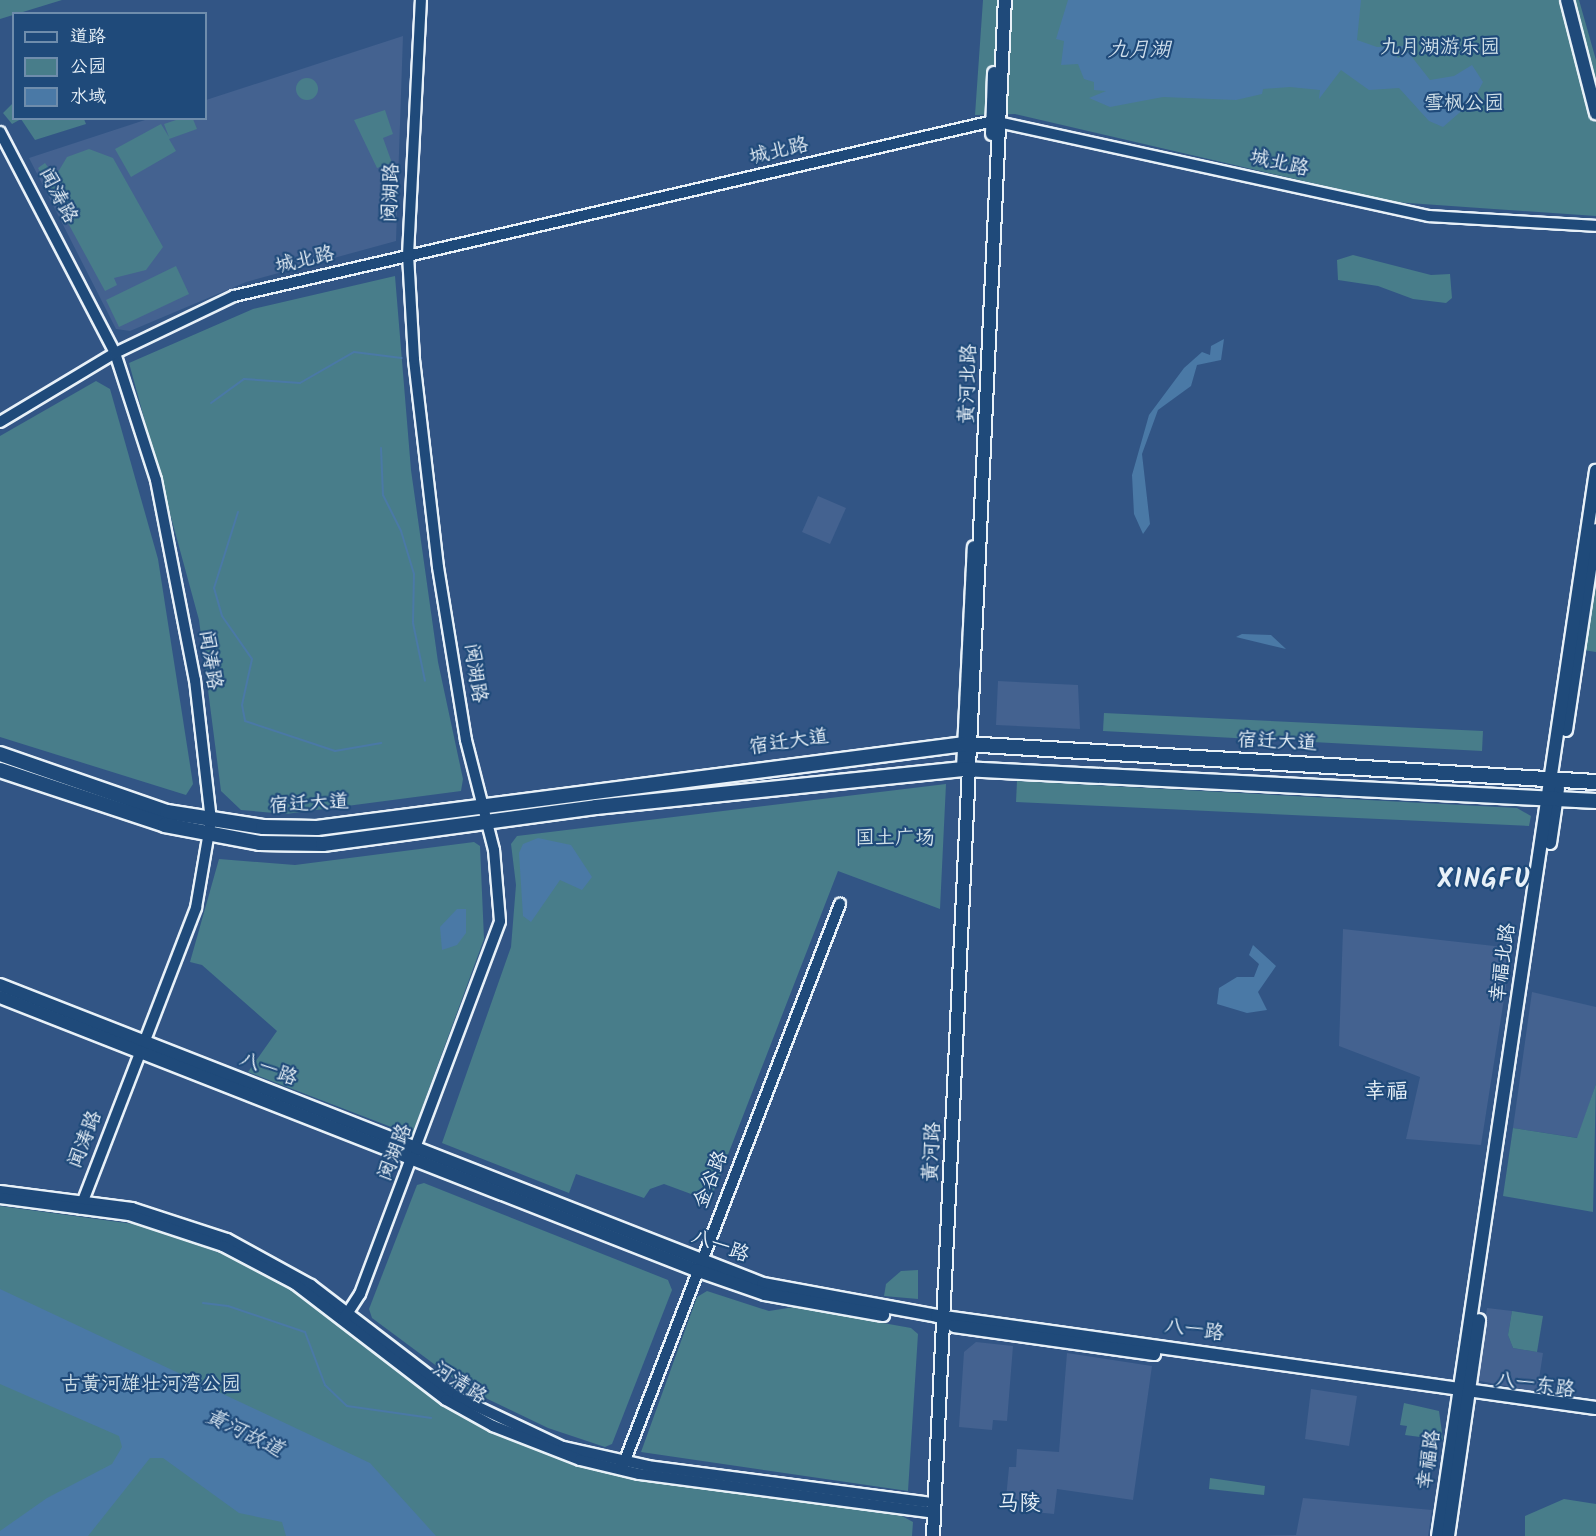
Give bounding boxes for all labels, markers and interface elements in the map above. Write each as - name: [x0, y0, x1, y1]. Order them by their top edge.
- legend: [12, 12, 207, 120]
- text: 道路: [70, 23, 106, 52]
- park label: 九月湖游乐园: [1380, 36, 1500, 60]
- water label: 九月湖: [1108, 38, 1170, 64]
- text: 公园: [70, 53, 106, 82]
- text: 水域: [70, 83, 106, 112]
- park label: 雪枫公园: [1424, 92, 1504, 116]
- street label: 城北路: [747, 134, 811, 170]
- street label: 城北路: [1247, 146, 1311, 182]
- street label: 阅湖路: [379, 163, 405, 223]
- street label: 闻涛路: [32, 164, 82, 228]
- street label: 城北路: [273, 243, 337, 279]
- street label: 黄河北路: [956, 344, 982, 424]
- street label: 闻涛路: [192, 628, 226, 692]
- street label: 阅湖路: [457, 641, 491, 705]
- street label: 宿迁大道: [748, 726, 830, 760]
- street label: 宿迁大道: [1236, 729, 1318, 757]
- street label: 宿迁大道: [268, 791, 350, 819]
- park label: 国土广场: [855, 827, 935, 851]
- district label: XINGFU: [1437, 865, 1531, 897]
- street label: 幸福北路: [1487, 922, 1521, 1004]
- street label: 八一路: [236, 1048, 300, 1092]
- district label: 幸福: [1364, 1080, 1408, 1106]
- street label: 闻涛路: [64, 1108, 108, 1172]
- street label: 阅湖路: [374, 1121, 418, 1185]
- street label: 黄河路: [919, 1121, 947, 1183]
- street label: 金谷路: [690, 1148, 734, 1212]
- street label: 八一路: [688, 1225, 752, 1269]
- street label: 八一路: [1163, 1315, 1225, 1347]
- street label: 河清路: [427, 1358, 491, 1410]
- street label: 八一东路: [1494, 1369, 1576, 1403]
- park label: 古黄河雄壮河湾公园: [61, 1373, 241, 1397]
- water label: 黄河故道: [201, 1404, 287, 1464]
- street label: 幸福路: [1413, 1428, 1447, 1492]
- district label: 马陵: [997, 1492, 1041, 1518]

